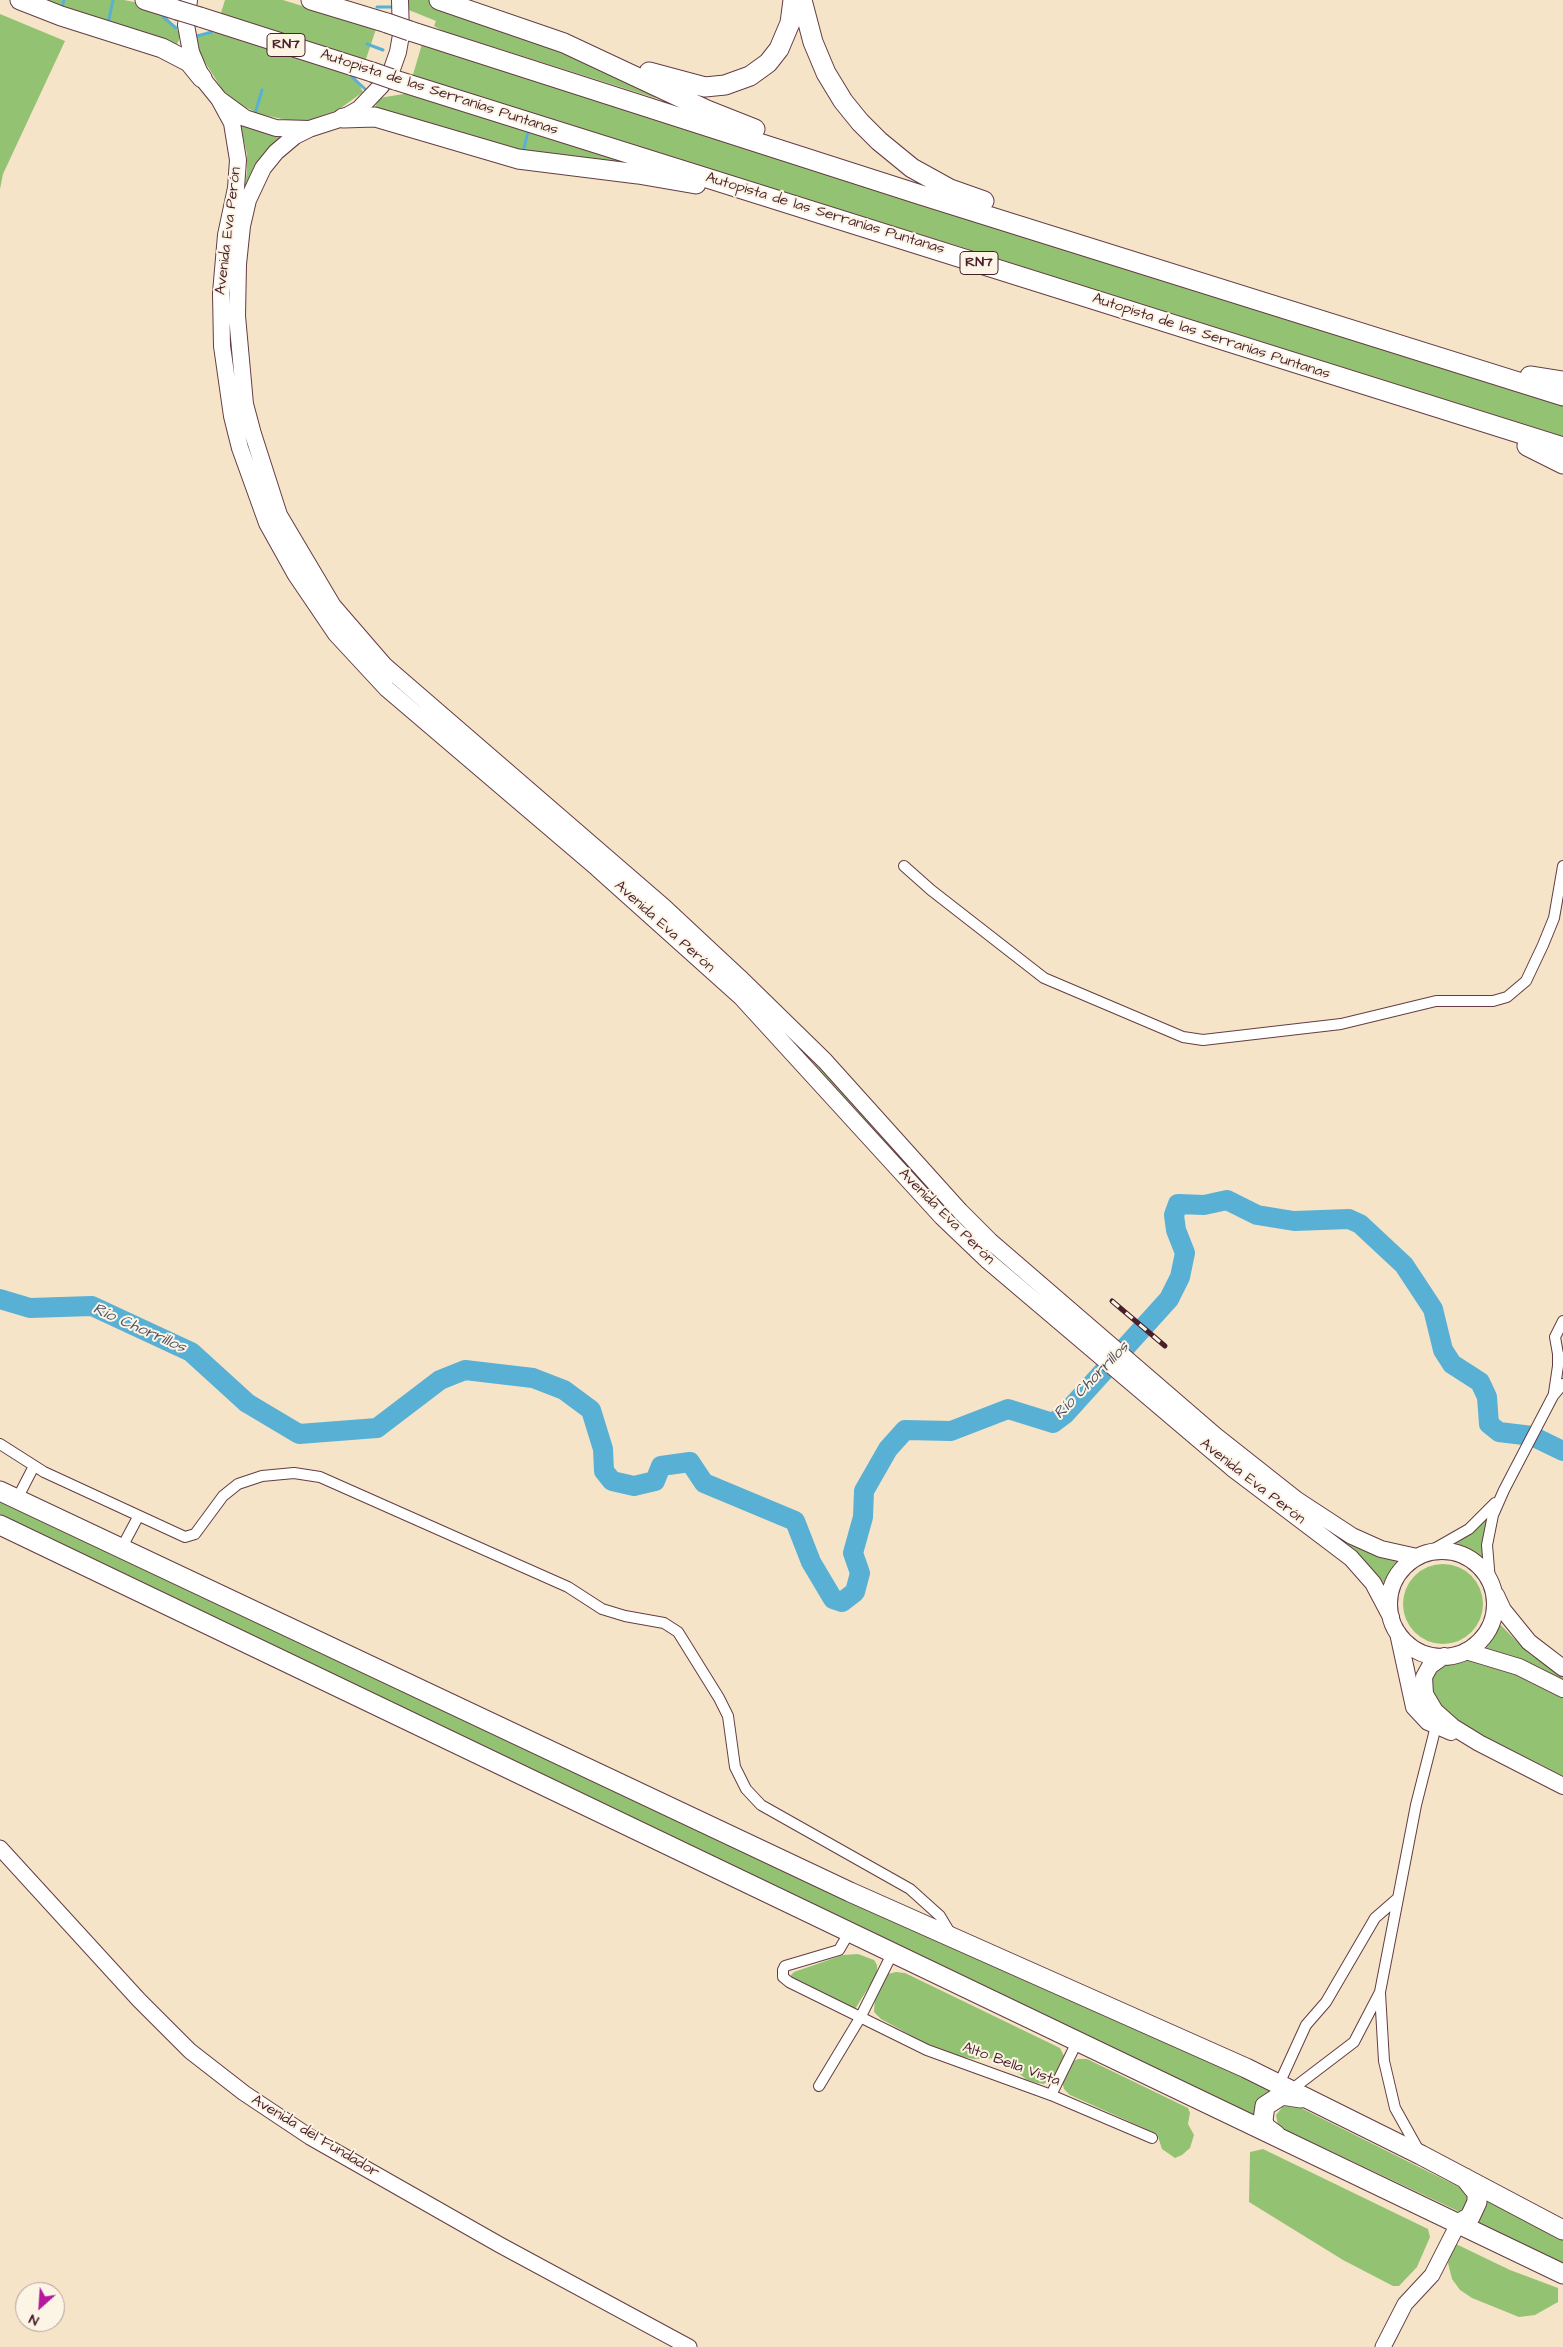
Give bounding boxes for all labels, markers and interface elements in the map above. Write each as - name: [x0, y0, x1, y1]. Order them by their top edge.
- road number: RN7: [267, 34, 305, 56]
- street label: Autopista de las Serranías Puntanas: [318, 46, 560, 140]
- street label: Avenida Eva Perón: [212, 166, 246, 296]
- street label: Autopista de las Serranías Puntanas: [703, 169, 947, 259]
- road number: RN7: [960, 252, 998, 274]
- street label: Autopista de las Serranías Puntanas: [1090, 290, 1332, 384]
- street label: Avenida Eva Perón: [610, 877, 718, 977]
- street label: Avenida Eva Perón: [894, 1165, 998, 1269]
- water label: Río Chorrillos: [90, 1300, 188, 1358]
- water label: Río Chorrillos: [1050, 1338, 1134, 1424]
- street label: Avenida Eva Perón: [1196, 1435, 1308, 1529]
- street label: Alto Bella Vista: [960, 2039, 1062, 2091]
- street label: Avenida del Fundador: [248, 2092, 382, 2182]
- north arrow: [15, 2282, 65, 2332]
- text: N: [26, 2309, 42, 2330]

